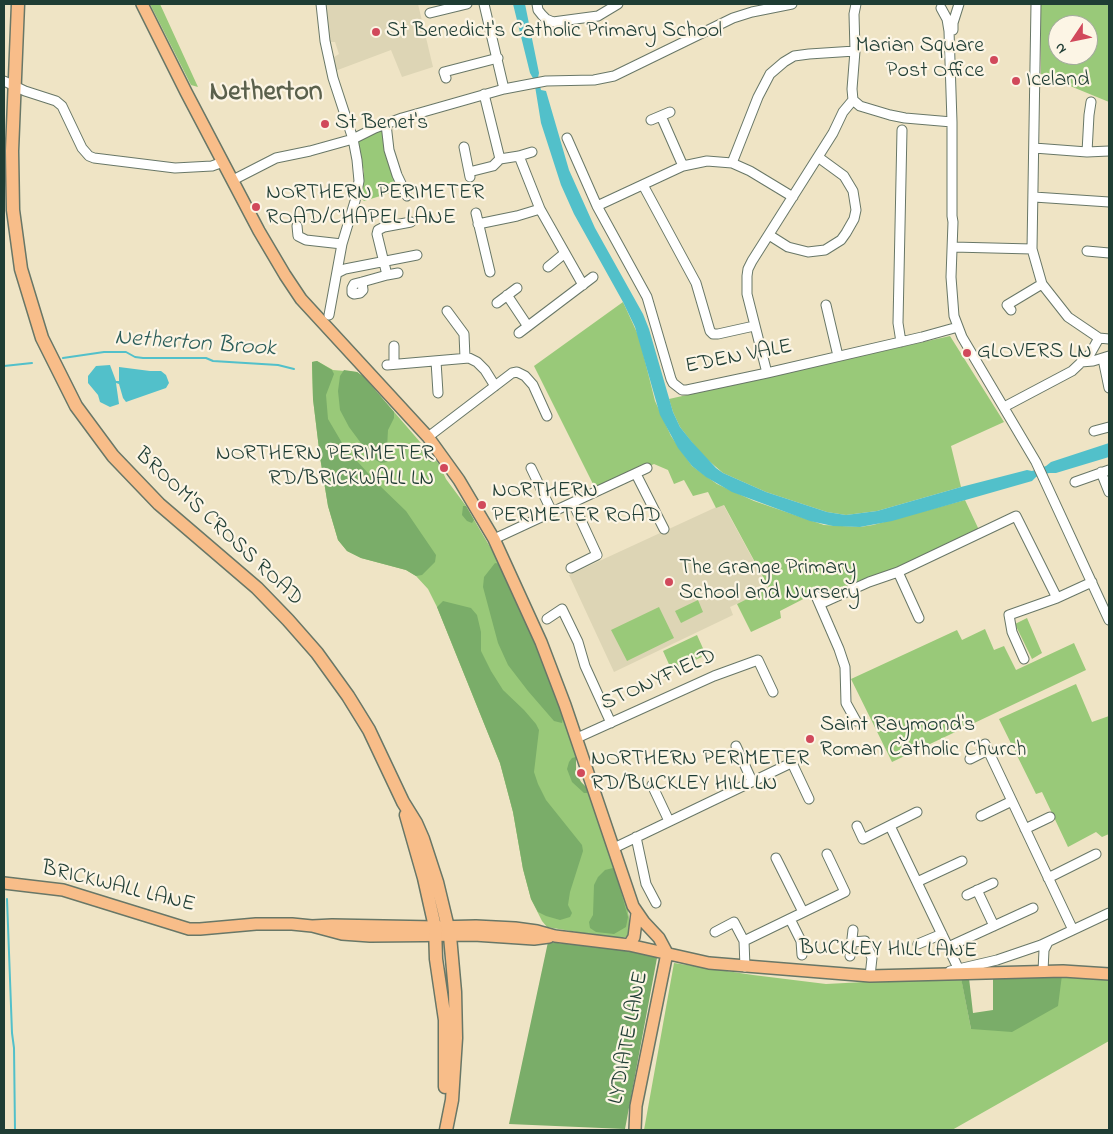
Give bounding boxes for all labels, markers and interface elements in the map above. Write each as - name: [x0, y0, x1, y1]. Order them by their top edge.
- north arrow: [1048, 15, 1098, 65]
- place label: St Benedict's Catholic Primary School: [386, 19, 722, 45]
- marker: St Benedict's Catholic Primary School: [370, 26, 382, 38]
- place label: Marian Square Post Office: [855, 34, 984, 86]
- text: N: [1050, 38, 1072, 58]
- marker: Marian Square Post Office: [988, 54, 1000, 66]
- place label: Iceland: [1026, 68, 1090, 94]
- marker: Iceland: [1010, 75, 1022, 87]
- district label: Netherton: [209, 77, 323, 111]
- place label: St Benet's: [335, 111, 428, 137]
- marker: St Benet's: [319, 118, 331, 130]
- place label: NORTHERN PERIMETER ROAD/CHAPEL LANE: [266, 181, 484, 232]
- marker: NORTHERN PERIMETER ROAD/CHAPEL LANE: [250, 201, 262, 213]
- water label: Netherton Brook: [114, 325, 276, 365]
- street label: EDEN VALE: [683, 335, 795, 381]
- place label: GLOVERS LN: [977, 340, 1092, 366]
- marker: GLOVERS LN: [961, 347, 973, 359]
- place label: NORTHERN PERIMETER RD/BRICKWALL LN: [216, 442, 434, 494]
- street label: BROOM'S CROSS ROAD: [128, 443, 308, 613]
- marker: NORTHERN PERIMETER RD/BRICKWALL LN: [438, 462, 450, 474]
- place label: NORTHERN PERIMETER ROAD: [492, 479, 661, 530]
- marker: NORTHERN PERIMETER ROAD: [476, 499, 488, 511]
- place label: The Grange Primary School and Nursery: [679, 556, 860, 608]
- marker: The Grange Primary School and Nursery: [663, 576, 675, 588]
- street label: STONYFIELD: [597, 644, 721, 718]
- place label: Saint Raymond's Roman Catholic Church: [820, 713, 1026, 764]
- marker: Saint Raymond's Roman Catholic Church: [804, 733, 816, 745]
- place label: NORTHERN PERIMETER RD/BUCKLEY HILL LN: [591, 747, 809, 798]
- marker: NORTHERN PERIMETER RD/BUCKLEY HILL LN: [575, 767, 587, 779]
- street label: BRICKWALL LANE: [39, 856, 197, 920]
- street label: BUCKLEY HILL LANE: [799, 936, 977, 966]
- street label: LYDIATE LANE: [604, 970, 656, 1106]

